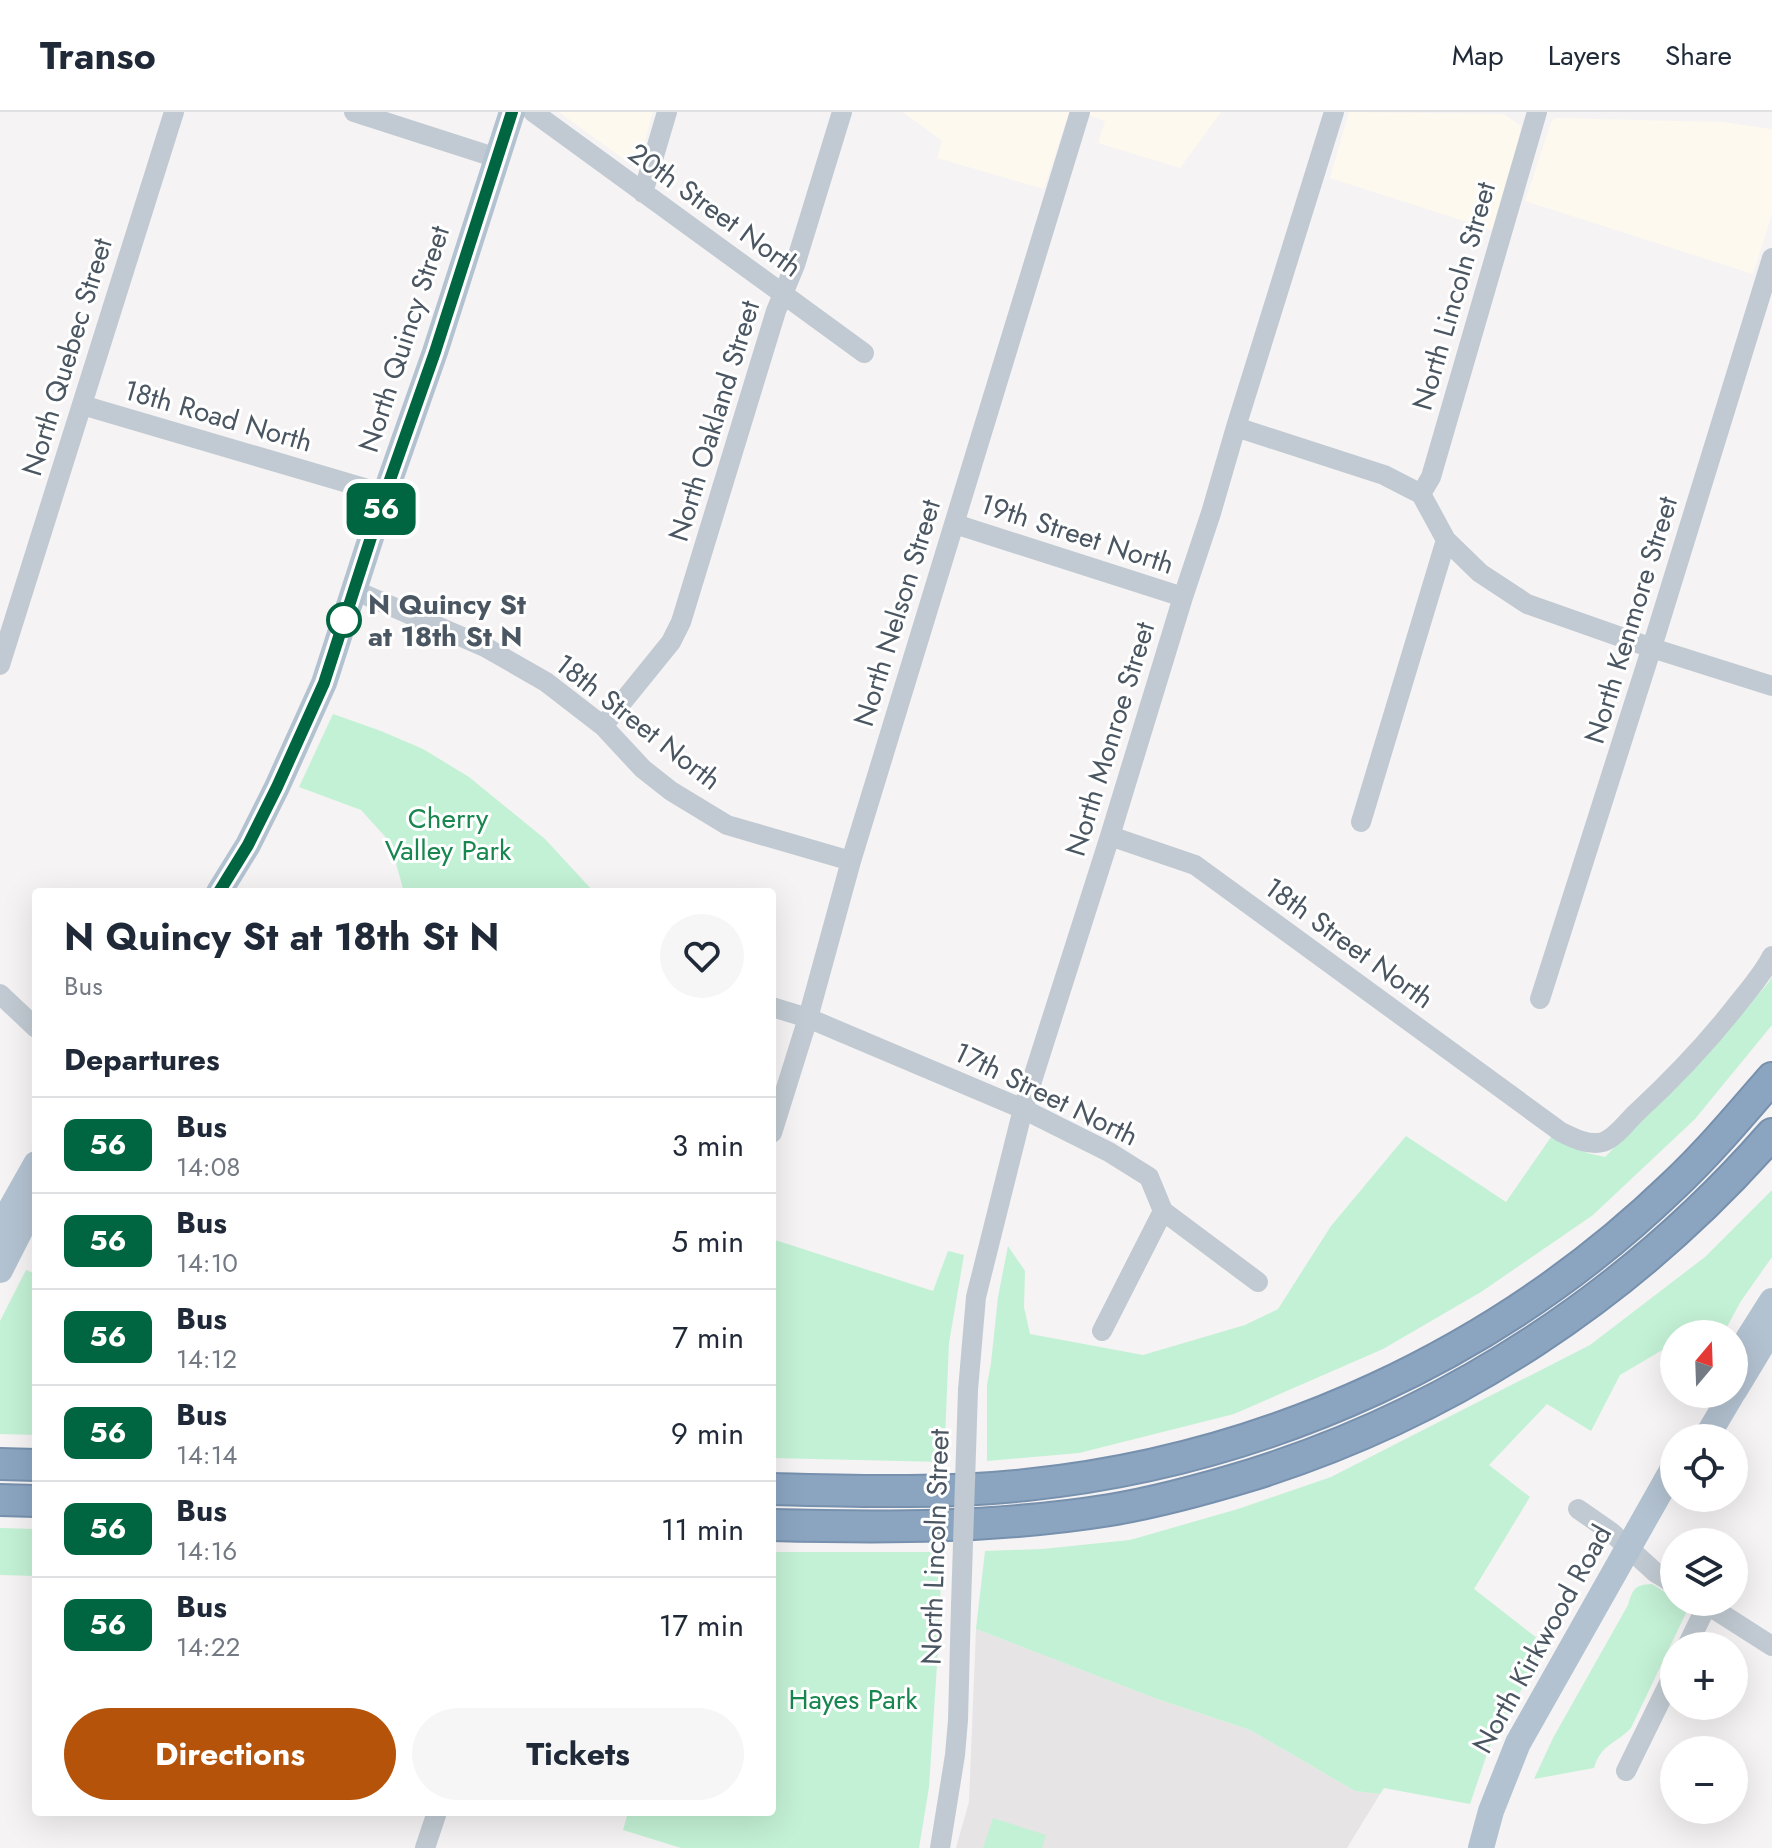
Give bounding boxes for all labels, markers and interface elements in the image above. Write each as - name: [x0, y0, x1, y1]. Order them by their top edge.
- text: Transo: [40, 28, 156, 83]
- text: Map: [1452, 35, 1504, 76]
- text: Layers: [1548, 35, 1621, 76]
- text: Share: [1665, 35, 1732, 76]
- street label: 20th Street North: [620, 133, 810, 287]
- street label: North Lincoln Street: [1402, 177, 1506, 415]
- street label: North Quincy Street: [348, 220, 460, 458]
- street label: North Quebec Street: [11, 233, 123, 481]
- street label: North Oakland Street: [658, 295, 770, 547]
- street label: 18th Road North: [119, 369, 317, 463]
- line badge: 56: [345, 483, 417, 535]
- street label: 19th Street North: [975, 483, 1179, 585]
- text: 56: [363, 488, 399, 529]
- street label: North Kenmore Street: [1574, 491, 1688, 749]
- street label: North Nelson Street: [843, 494, 951, 732]
- place label: N Quincy St at 18th St N: [368, 584, 526, 657]
- marker: N Quincy St at 18th St N: [327, 603, 361, 637]
- street label: North Monroe Street: [1055, 616, 1165, 861]
- street label: 18th Street North: [546, 644, 730, 800]
- park label: Cherry Valley Park: [385, 798, 512, 871]
- street label: 18th Street North: [1256, 867, 1442, 1019]
- text: N Quincy St at 18th St N: [64, 909, 499, 964]
- button: heart: [660, 914, 744, 998]
- text: Bus: [64, 967, 103, 1005]
- street label: 17th Street North: [947, 1032, 1145, 1156]
- text: Departures: [64, 1038, 220, 1081]
- text: Bus: [176, 1105, 227, 1148]
- text: 56: [90, 1124, 126, 1165]
- text: 3 min: [672, 1124, 744, 1167]
- text: 14:08: [176, 1148, 240, 1186]
- text: Bus: [176, 1201, 227, 1244]
- text: 56: [90, 1220, 126, 1261]
- text: 5 min: [671, 1220, 744, 1263]
- text: 14:10: [176, 1244, 238, 1282]
- text: Bus: [176, 1297, 227, 1340]
- text: 56: [90, 1316, 126, 1357]
- text: 7 min: [672, 1316, 744, 1359]
- north arrow: [1660, 1320, 1748, 1408]
- map controls: [1660, 1320, 1748, 1824]
- text: 14:12: [176, 1340, 237, 1378]
- text: Bus: [176, 1393, 227, 1436]
- text: 56: [90, 1412, 126, 1453]
- text: 9 min: [671, 1412, 744, 1455]
- button: locate: [1660, 1424, 1748, 1512]
- street label: North Lincoln Street: [910, 1428, 960, 1666]
- text: 14:14: [176, 1436, 238, 1474]
- text: Bus: [176, 1489, 227, 1532]
- text: 56: [90, 1508, 126, 1549]
- text: 11 min: [661, 1508, 744, 1551]
- street label: North Kirkwood Road: [1462, 1517, 1622, 1761]
- button: layers: [1660, 1528, 1748, 1616]
- text: 14:16: [176, 1532, 237, 1570]
- text: Bus: [176, 1585, 227, 1628]
- text: 56: [90, 1604, 126, 1645]
- text: 17 min: [659, 1604, 744, 1647]
- text: 14:22: [176, 1628, 240, 1666]
- button: +: [1660, 1632, 1748, 1720]
- park label: Hayes Park: [788, 1679, 918, 1720]
- button: Directions: [64, 1708, 396, 1800]
- button: Tickets: [412, 1708, 744, 1800]
- button: −: [1660, 1736, 1748, 1824]

